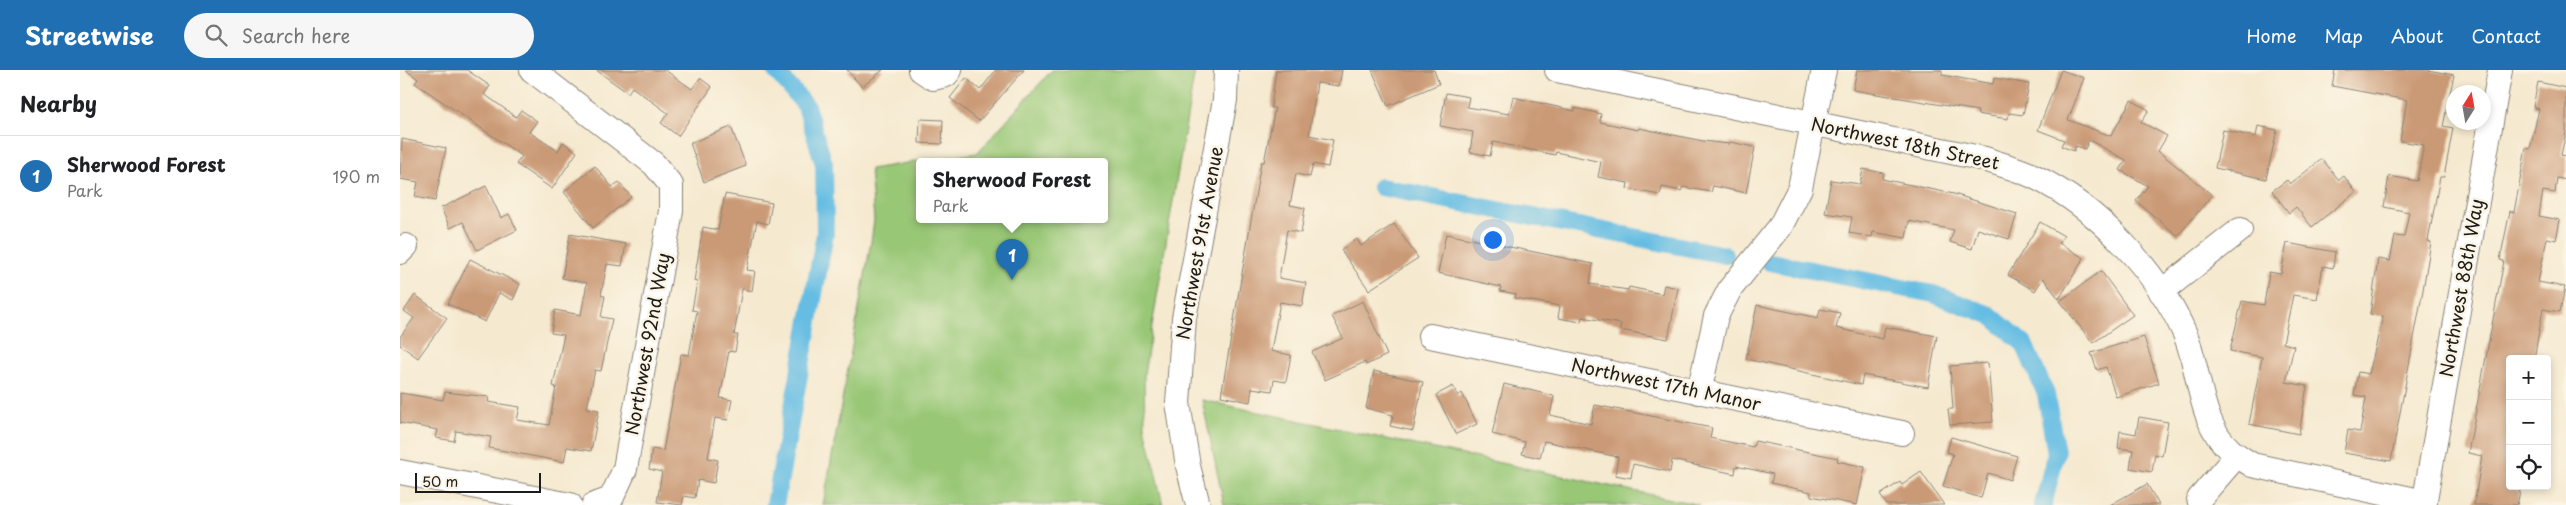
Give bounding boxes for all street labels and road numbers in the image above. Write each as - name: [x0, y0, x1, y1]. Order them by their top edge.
- street label: Northwest 18th Street: [1809, 109, 2002, 176]
- street label: Northwest 91st Avenue: [1168, 144, 1229, 342]
- street label: Northwest 88th Way: [2432, 196, 2490, 379]
- street label: Northwest 92nd Way: [617, 250, 676, 437]
- street label: Northwest 17th Manor: [1569, 350, 1764, 417]

